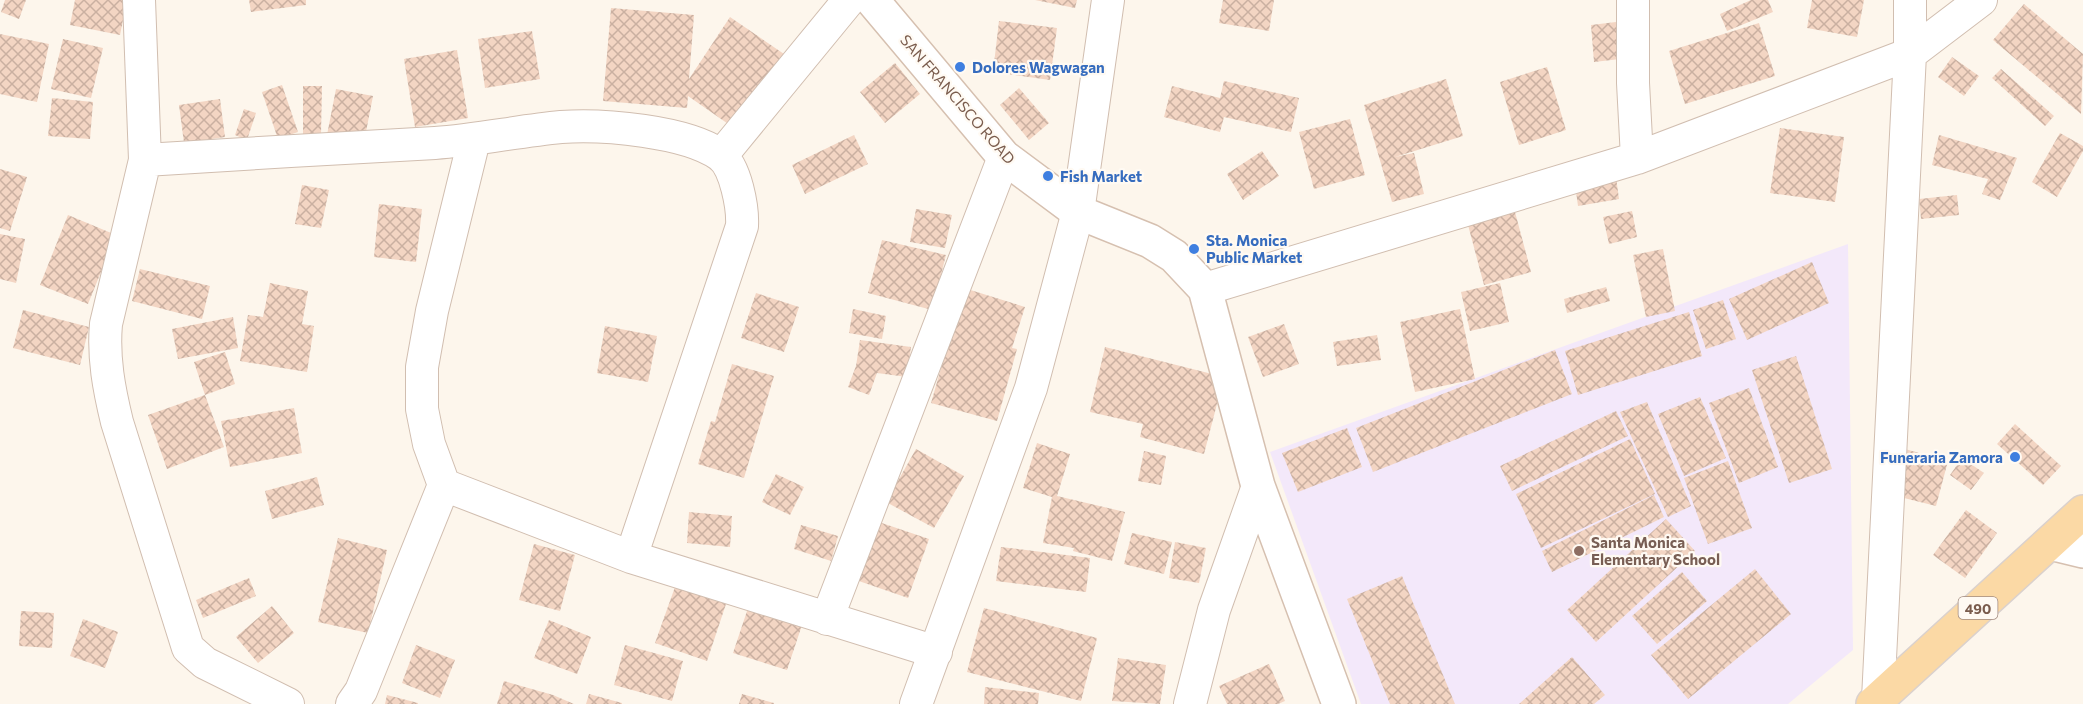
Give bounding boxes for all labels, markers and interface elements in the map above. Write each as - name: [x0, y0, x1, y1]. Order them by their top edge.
- street label: SAN FRANCISCO ROAD: [897, 31, 1019, 167]
- place label: Dolores Wagwagan: [972, 58, 1105, 76]
- marker: Dolores Wagwagan: [953, 60, 967, 74]
- place label: Fish Market: [1060, 167, 1142, 185]
- marker: Fish Market: [1041, 169, 1055, 183]
- place label: Sta. Monica Public Market: [1206, 231, 1302, 266]
- marker: Sta. Monica Public Market: [1187, 242, 1201, 256]
- place label: Funeraria Zamora: [1880, 448, 2003, 466]
- marker: Funeraria Zamora: [2008, 450, 2022, 464]
- place label: Santa Monica Elementary School: [1591, 533, 1720, 568]
- marker: Santa Monica Elementary School: [1572, 544, 1586, 558]
- road number: 490: [1958, 597, 1998, 619]

